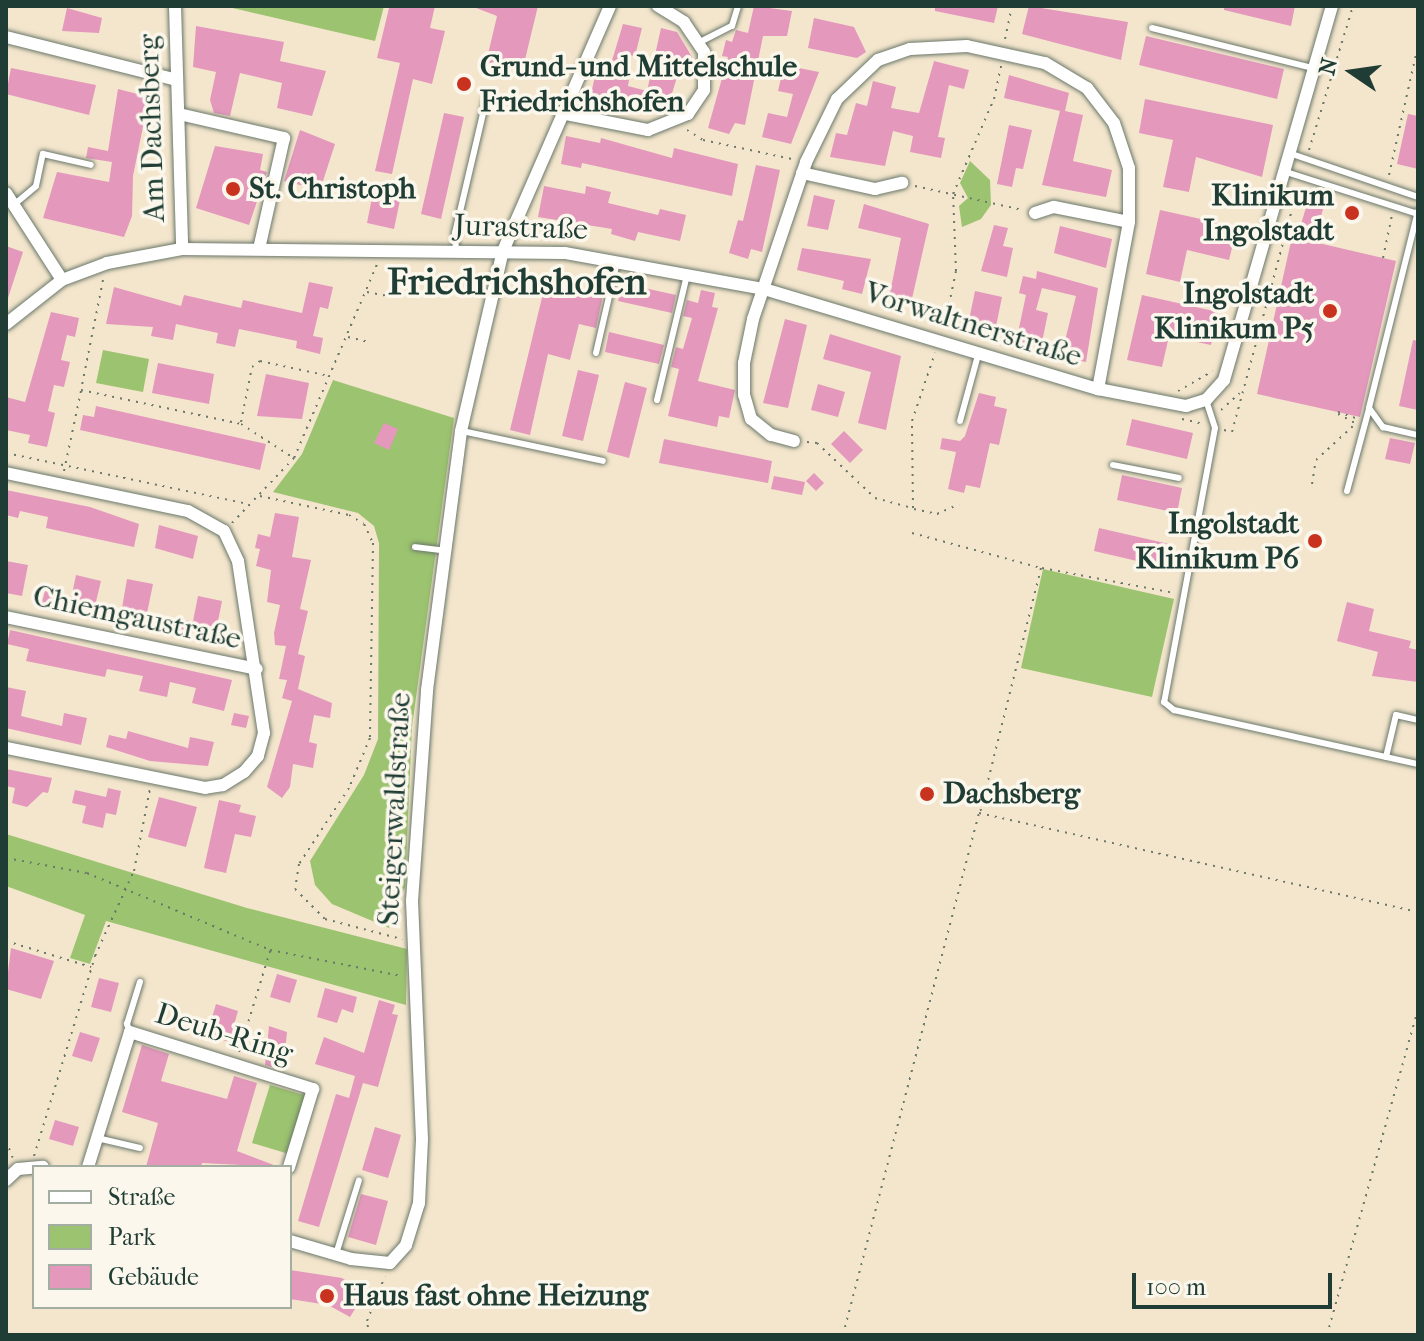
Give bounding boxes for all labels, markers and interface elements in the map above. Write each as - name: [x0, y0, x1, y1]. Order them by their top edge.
- north arrow: [1312, 32, 1392, 112]
- street label: Am Dachsberg: [131, 34, 173, 222]
- place label: Grund- und Mittelschule Friedrichshofen: [480, 49, 797, 120]
- text: N: [1314, 56, 1343, 78]
- marker: Grund- und Mittelschule Friedrichshofen: [455, 75, 473, 93]
- place label: St. Christoph: [249, 171, 416, 207]
- place label: Klinikum Ingolstadt: [1203, 178, 1334, 248]
- marker: St. Christoph: [224, 180, 242, 198]
- marker: Klinikum Ingolstadt: [1341, 202, 1363, 224]
- street label: Jurastraße: [453, 208, 589, 248]
- district label: Friedrichshofen: [388, 259, 646, 305]
- street label: Vorwaltnerstraße: [860, 275, 1086, 375]
- place label: Ingolstadt Klinikum P5: [1154, 276, 1314, 346]
- marker: Ingolstadt Klinikum P5: [1321, 302, 1339, 320]
- place label: Ingolstadt Klinikum P6: [1136, 506, 1299, 576]
- marker: Ingolstadt Klinikum P6: [1306, 532, 1324, 550]
- street label: Chiemgaustraße: [30, 578, 244, 658]
- street label: Steigerwaldstraße: [371, 691, 419, 927]
- place label: Dachsberg: [943, 776, 1080, 812]
- marker: Dachsberg: [918, 785, 936, 803]
- street label: Deub-Ring: [151, 996, 297, 1072]
- legend: [32, 1165, 292, 1309]
- text: Straße: [108, 1183, 175, 1211]
- text: Park: [108, 1223, 156, 1251]
- scale bar: [1136, 1257, 1336, 1307]
- text: Gebäude: [108, 1263, 199, 1291]
- text: 100 m: [1146, 1273, 1206, 1301]
- place label: Haus fast ohne Heizung: [343, 1278, 648, 1314]
- marker: Haus fast ohne Heizung: [318, 1287, 336, 1305]

